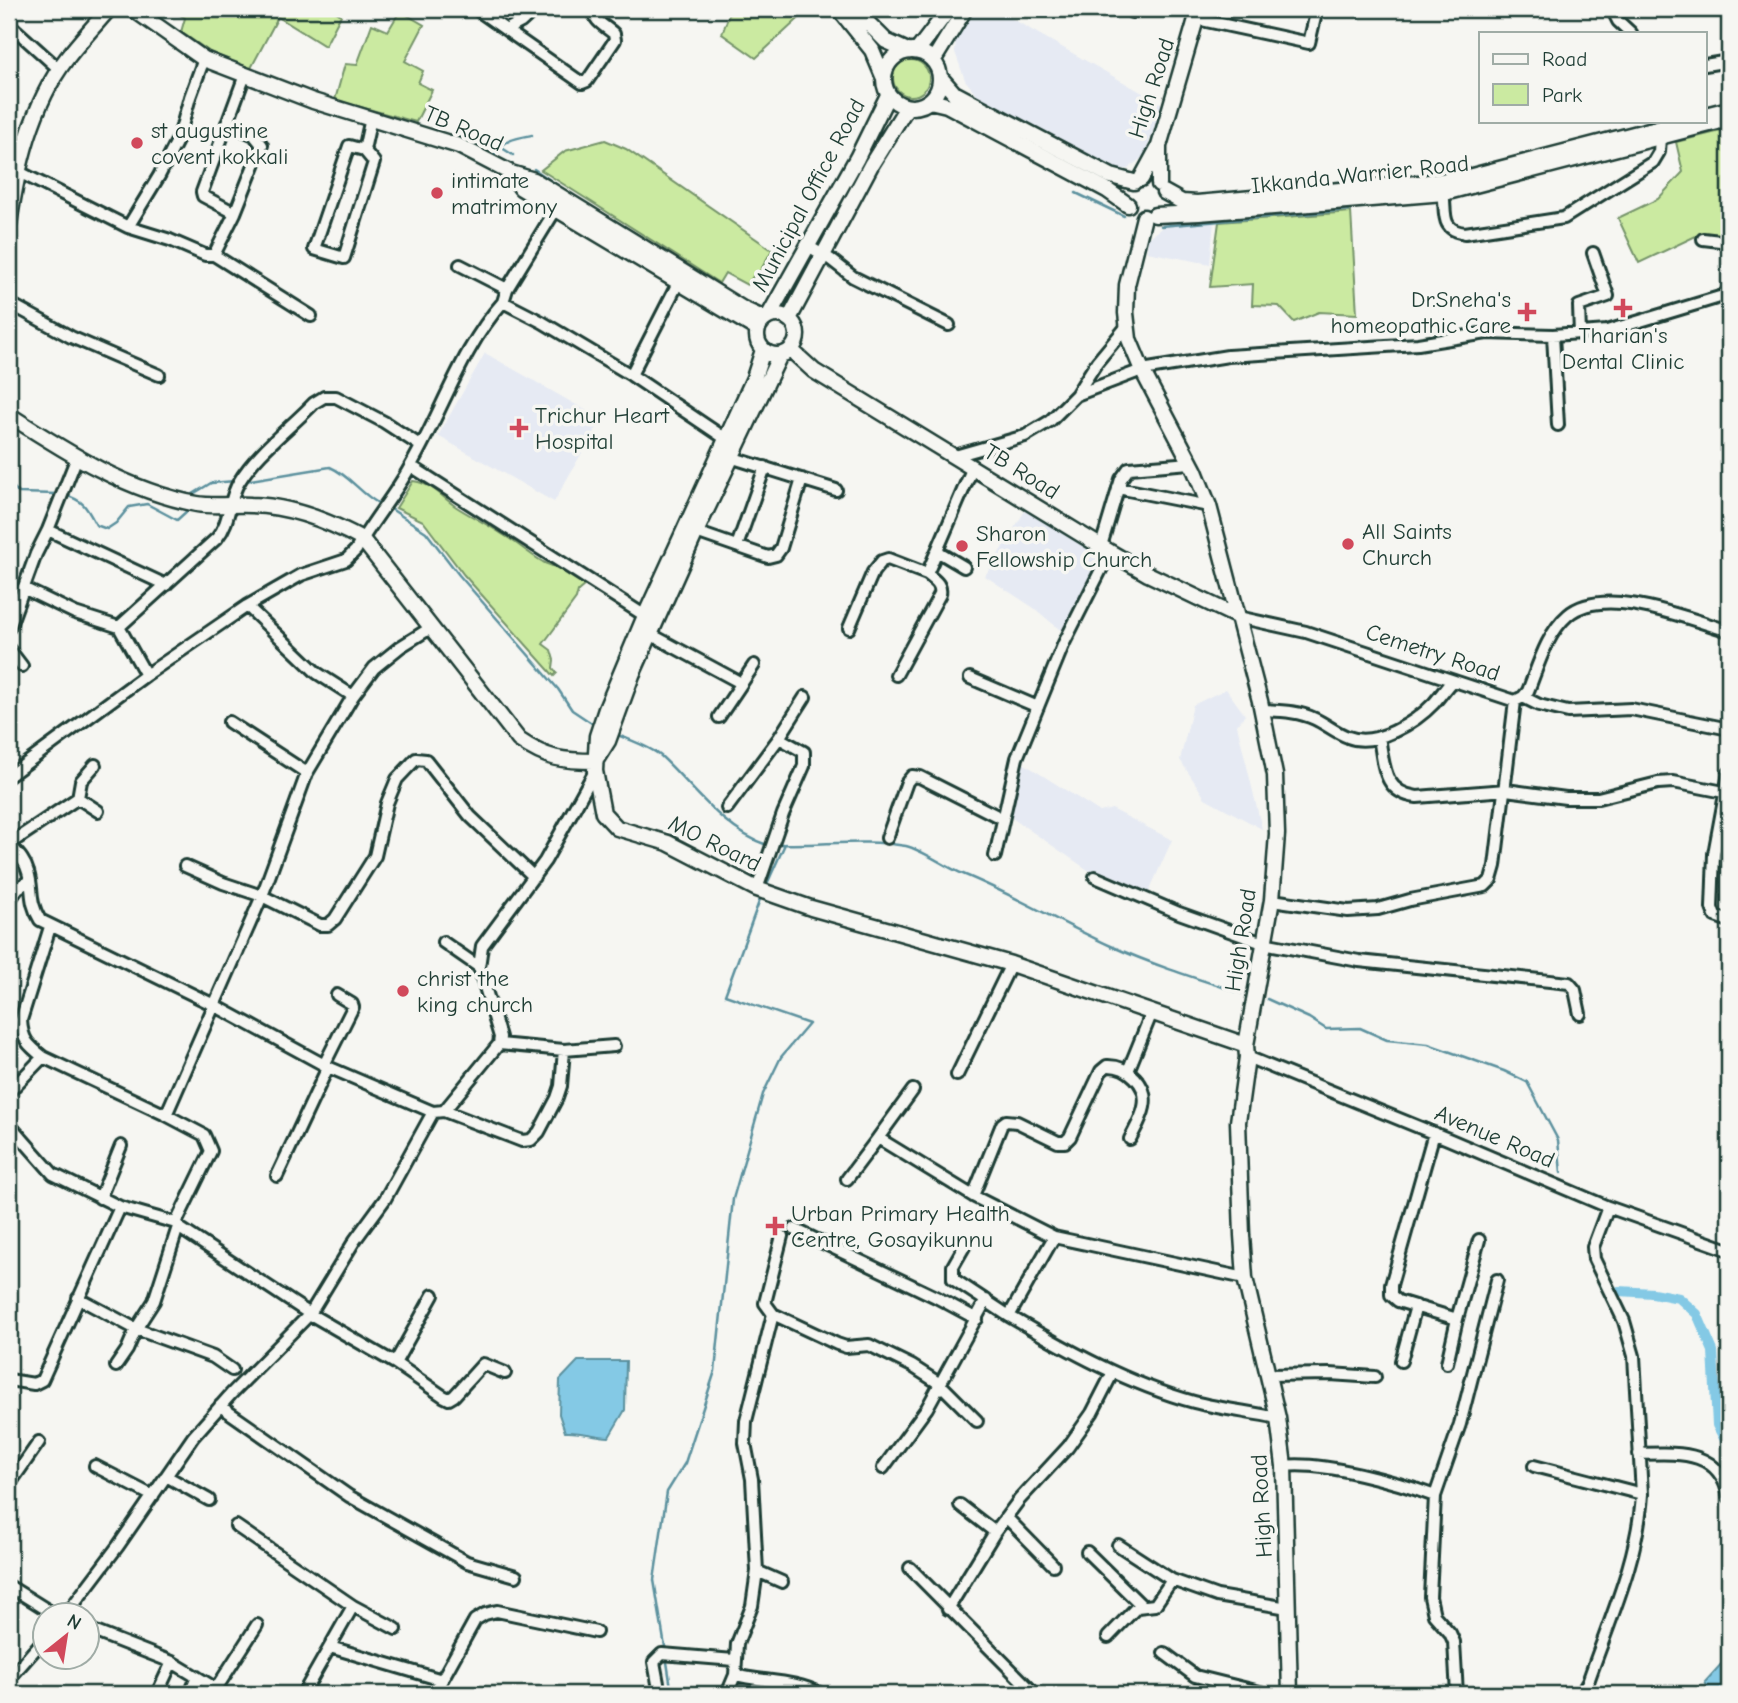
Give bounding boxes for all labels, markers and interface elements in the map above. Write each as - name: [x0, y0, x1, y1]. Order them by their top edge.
- legend: [1479, 32, 1706, 122]
- street label: High Road: [1123, 35, 1180, 142]
- text: Road: [1542, 47, 1587, 71]
- text: Park: [1542, 83, 1582, 107]
- street label: Municipal Office Road: [746, 94, 871, 296]
- street label: TB Road: [420, 100, 508, 157]
- place label: st augustine covent kokkali: [151, 117, 288, 170]
- marker: st augustine covent kokkali: [129, 135, 145, 151]
- street label: Ikkanda Warrier Road: [1250, 150, 1470, 199]
- place label: intimate matrimony: [451, 167, 558, 220]
- marker: intimate matrimony: [429, 185, 445, 201]
- place label: Dr.Sneha's homeopathic Care: [1331, 286, 1511, 339]
- marker: Tharian's Dental Clinic: [1613, 298, 1633, 318]
- marker: Dr.Sneha's homeopathic Care: [1517, 302, 1537, 322]
- place label: Tharian's Dental Clinic: [1562, 322, 1684, 375]
- place label: Trichur Heart Hospital: [535, 402, 670, 455]
- marker: Trichur Heart Hospital: [509, 418, 529, 438]
- street label: TB Road: [979, 438, 1064, 505]
- place label: All Saints Church: [1362, 518, 1452, 571]
- place label: Sharon Fellowship Church: [976, 520, 1152, 573]
- marker: All Saints Church: [1340, 536, 1356, 552]
- marker: Sharon Fellowship Church: [954, 538, 970, 554]
- street label: Cemetry Road: [1362, 618, 1503, 687]
- street label: MO Roard: [664, 809, 766, 877]
- street label: High Road: [1219, 887, 1262, 993]
- place label: christ the king church: [417, 965, 533, 1018]
- marker: christ the king church: [395, 983, 411, 999]
- street label: Avenue Road: [1431, 1099, 1559, 1174]
- place label: Urban Primary Health Centre, Gosayikunnu: [791, 1200, 1010, 1253]
- marker: Urban Primary Health Centre, Gosayikunnu: [765, 1216, 785, 1236]
- street label: High Road: [1245, 1453, 1278, 1558]
- north arrow: [32, 1602, 102, 1672]
- text: N: [63, 1610, 85, 1635]

